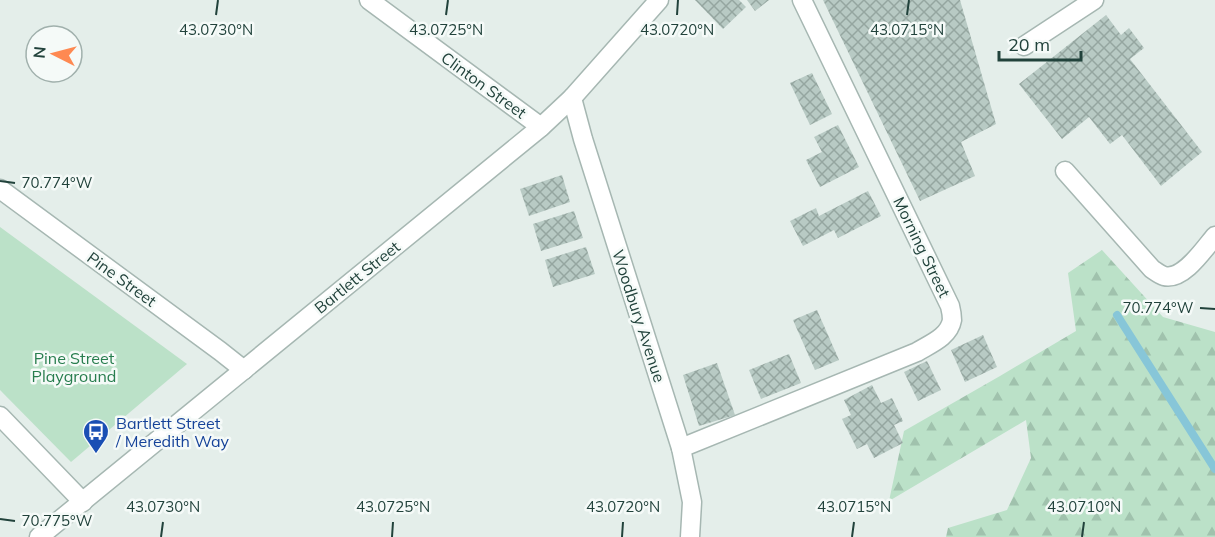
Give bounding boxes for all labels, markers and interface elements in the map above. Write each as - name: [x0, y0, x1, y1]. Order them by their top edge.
- text: 43.0730°N: [179, 20, 253, 39]
- text: 43.0725°N: [409, 20, 483, 39]
- text: 43.0720°N: [640, 20, 714, 39]
- text: 43.0715°N: [870, 20, 944, 39]
- north arrow: [24, 24, 84, 84]
- scale bar: [999, 24, 1082, 62]
- text: 20 m: [1008, 33, 1050, 56]
- text: N: [29, 45, 50, 59]
- street label: Clinton Street: [438, 47, 531, 123]
- text: 70.774°W: [22, 173, 93, 192]
- street label: Morning Street: [889, 193, 955, 301]
- street label: Bartlett Street: [310, 236, 404, 318]
- street label: Pine Street: [83, 247, 161, 311]
- street label: Woodbury Avenue: [608, 247, 670, 385]
- text: 70.774°W: [1123, 298, 1194, 317]
- park label: Pine Street Playground: [32, 348, 116, 386]
- place label: Bartlett Street / Meredith Way: [115, 413, 230, 451]
- bus stop icon: Bartlett Street / Meredith Way: [81, 417, 111, 455]
- text: 43.0730°N: [126, 497, 200, 516]
- text: 43.0725°N: [356, 497, 430, 516]
- text: 43.0720°N: [586, 497, 660, 516]
- text: 43.0715°N: [817, 497, 891, 516]
- text: 43.0710°N: [1047, 497, 1121, 516]
- text: 70.775°W: [22, 511, 93, 530]

